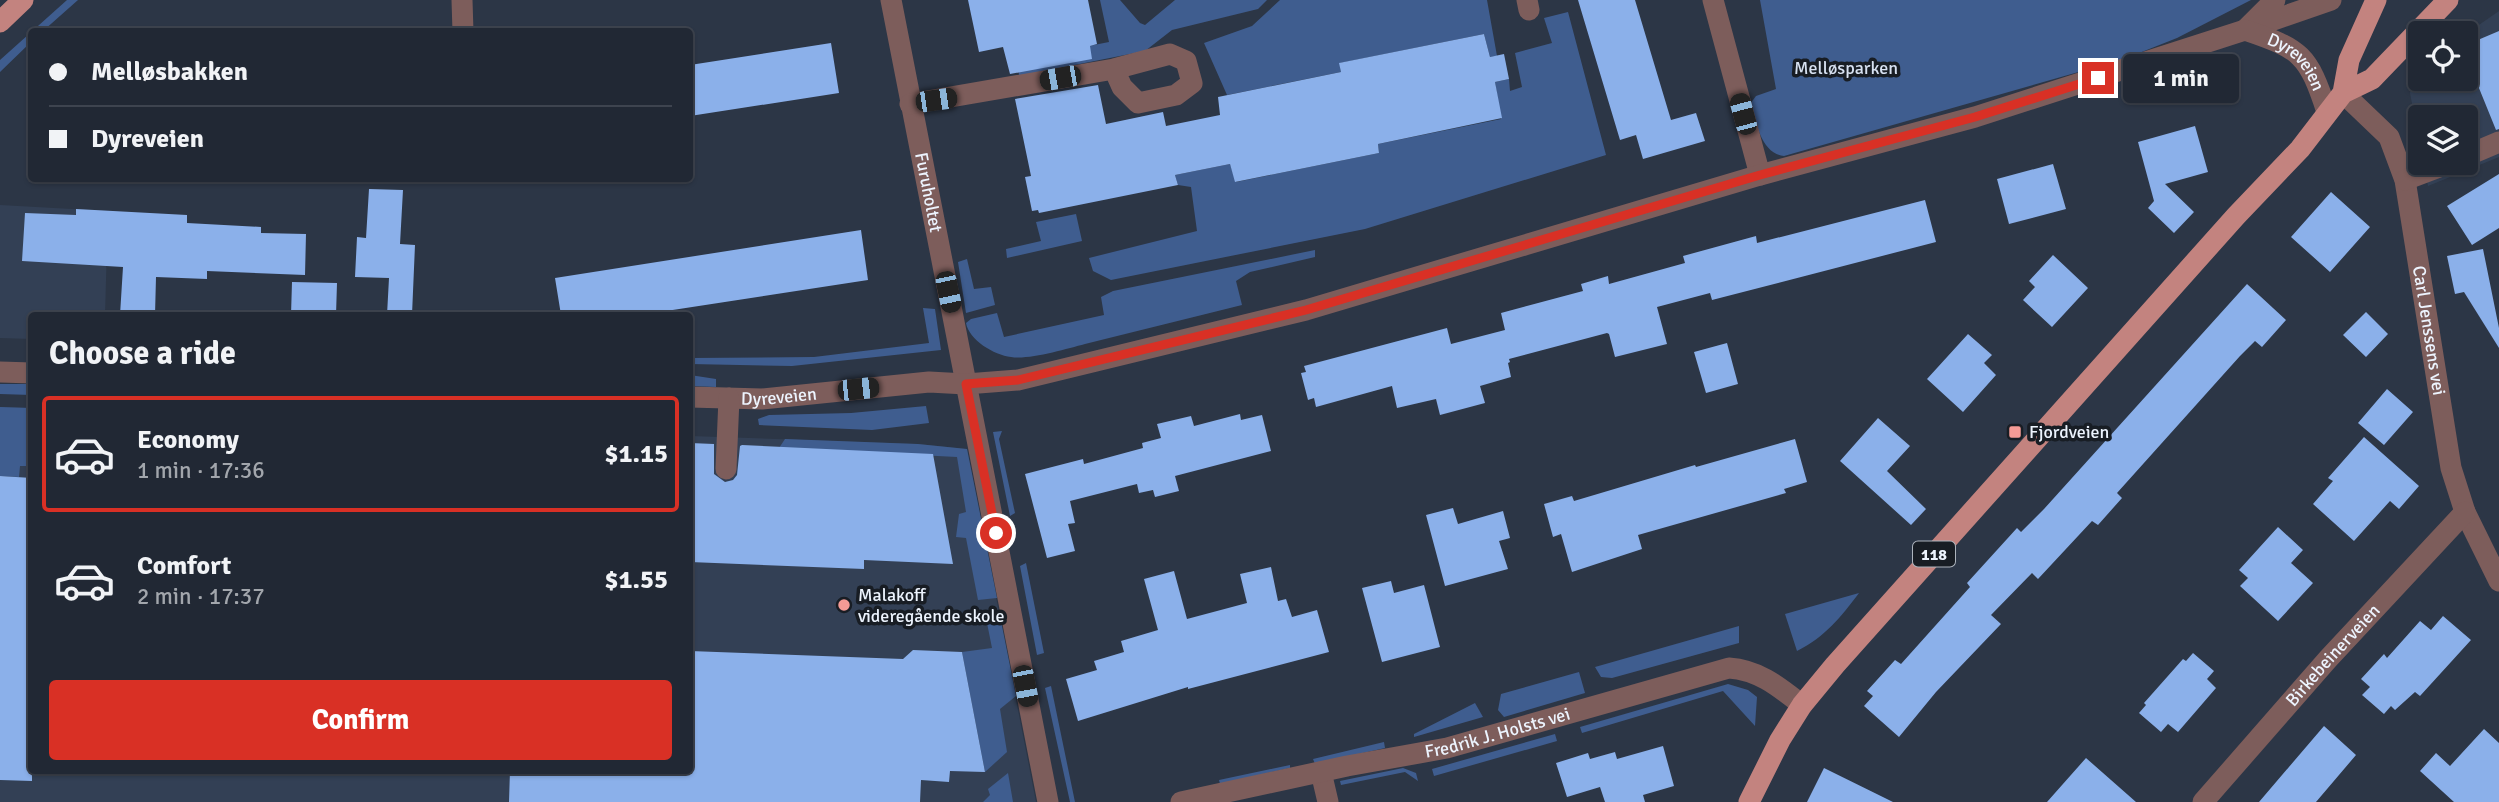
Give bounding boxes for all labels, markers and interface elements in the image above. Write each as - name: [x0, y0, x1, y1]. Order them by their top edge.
- map controls: [2408, 21, 2478, 175]
- button: locate: [2408, 21, 2478, 91]
- street label: Dyreveien: [2264, 28, 2330, 94]
- callout: 1 min: [2122, 54, 2238, 102]
- text: Melløsbakken: [91, 56, 248, 88]
- park label: Melløsparken: [1794, 57, 1898, 79]
- route end: [2082, 62, 2114, 94]
- car: [1038, 64, 1083, 92]
- text: 1 min: [2153, 64, 2209, 93]
- car: [914, 87, 959, 113]
- car: [1728, 91, 1759, 137]
- button: layers: [2408, 105, 2478, 175]
- text: Dyreveien: [91, 123, 204, 155]
- street label: Furuholtet: [910, 151, 947, 234]
- street label: Carl Jenssens vei: [2408, 264, 2450, 397]
- car: [934, 269, 963, 315]
- text: Choose a ride: [49, 334, 236, 373]
- car: [837, 376, 880, 402]
- street label: Dyreveien: [741, 382, 818, 410]
- place label: Fjordveien: [2029, 421, 2109, 443]
- icon: car: [53, 423, 116, 486]
- text: Economy: [137, 424, 239, 456]
- marker: Fjordveien: [2007, 424, 2023, 440]
- text: $1.15: [604, 438, 668, 470]
- text: 1 min · 17:36: [137, 456, 265, 485]
- route start: [980, 517, 1012, 549]
- road number: 118: [1913, 541, 1955, 566]
- icon: car: [53, 549, 116, 612]
- text: Comfort: [137, 550, 231, 582]
- text: $1.55: [604, 564, 668, 596]
- text: 2 min · 17:37: [137, 582, 265, 611]
- place label: Malakoff videregående skole: [858, 584, 1005, 627]
- marker: Malakoff videregående skole: [836, 597, 852, 613]
- street label: Birkebeinerveien: [2281, 599, 2385, 711]
- car: [1011, 663, 1040, 709]
- button: Confirm: [49, 680, 672, 760]
- street label: Fredrik J. Holsts vei: [1423, 703, 1573, 763]

